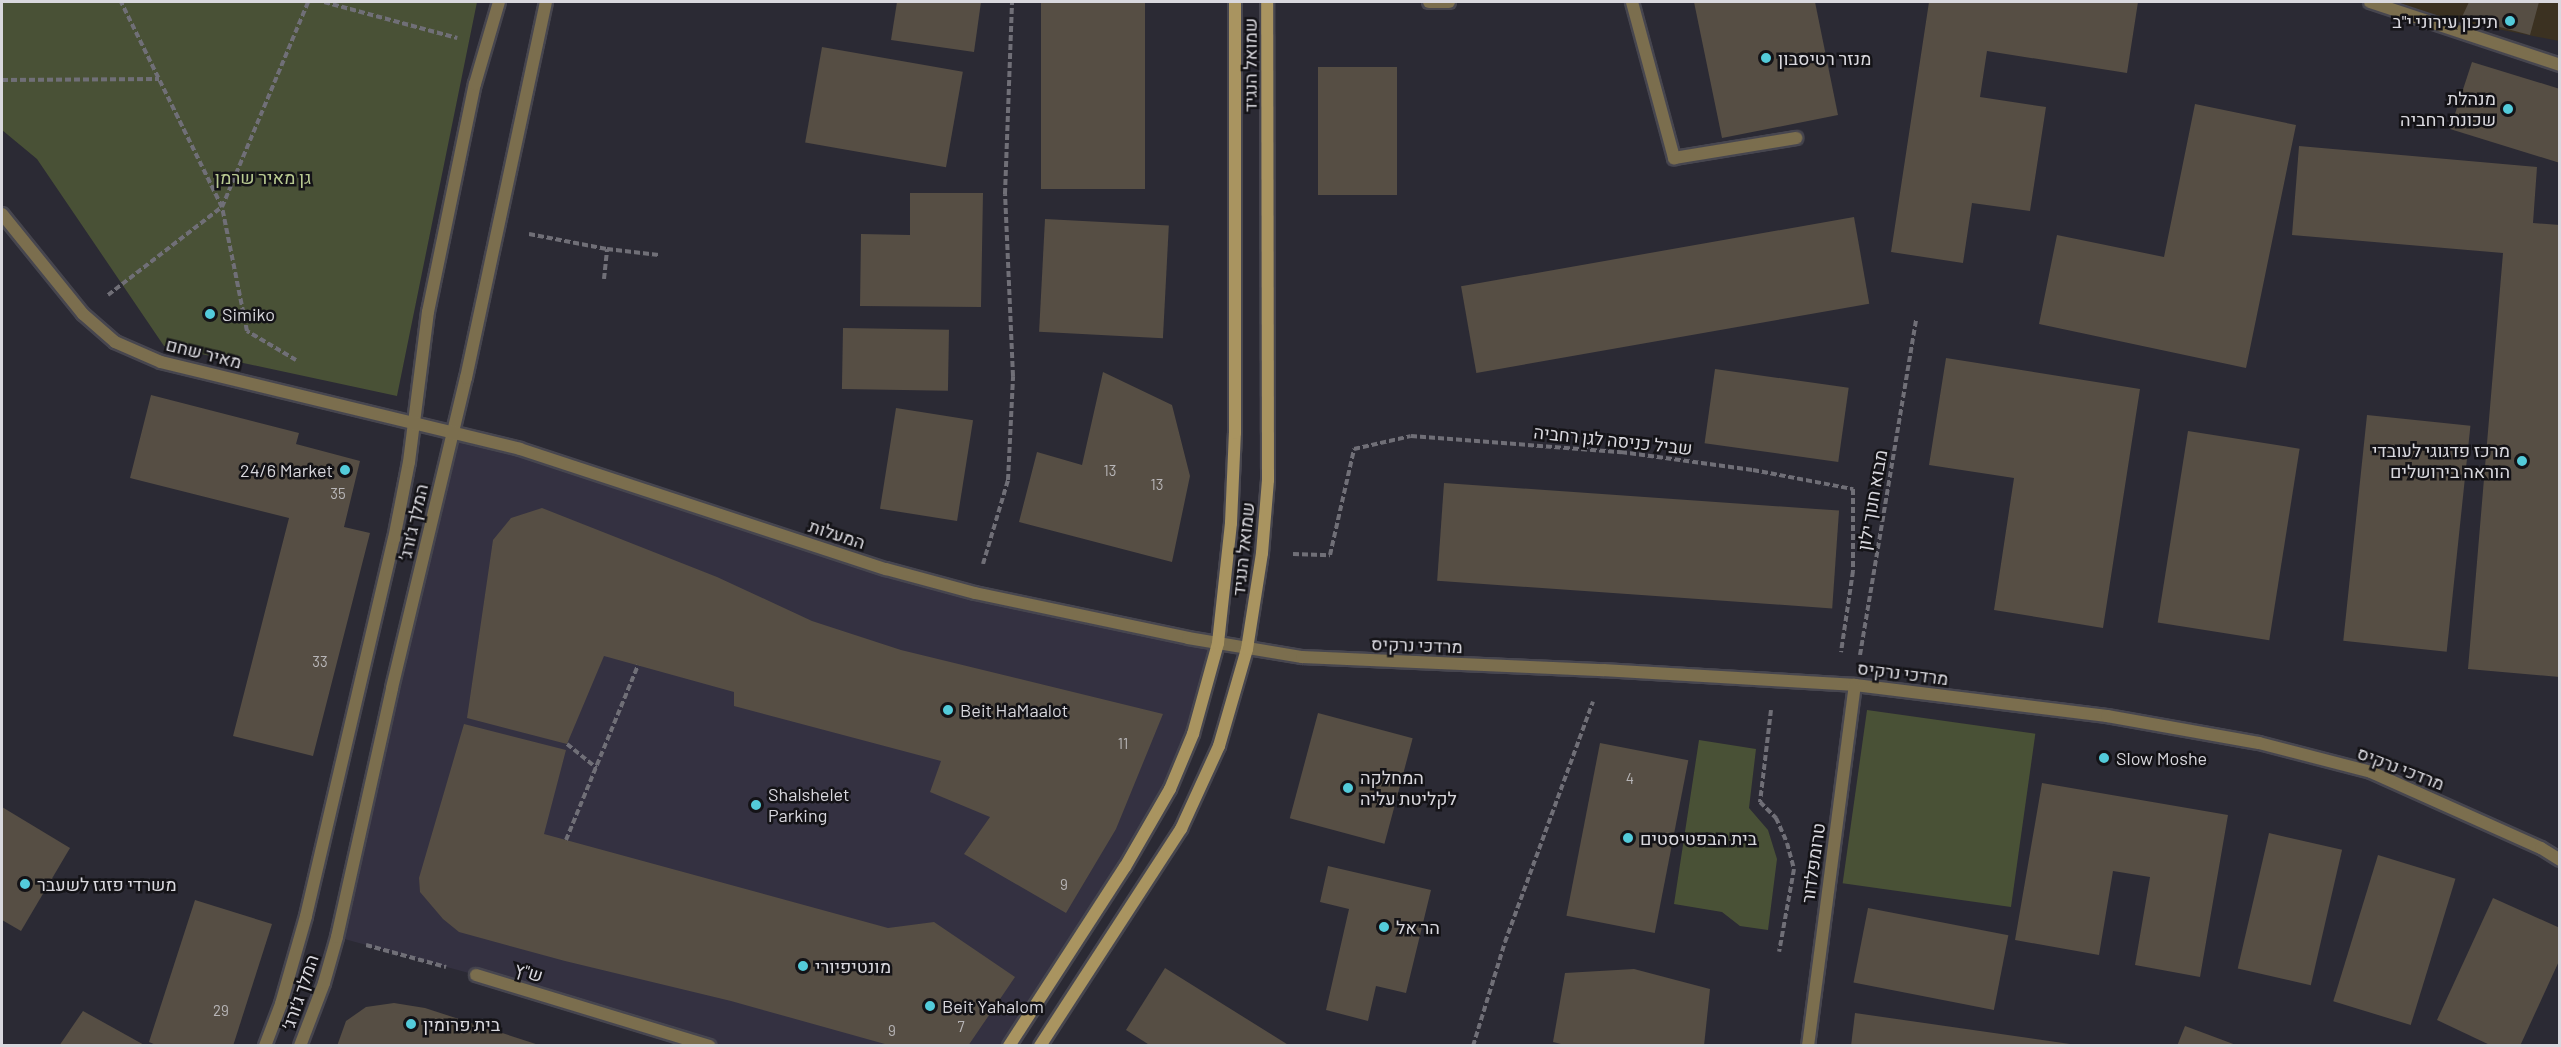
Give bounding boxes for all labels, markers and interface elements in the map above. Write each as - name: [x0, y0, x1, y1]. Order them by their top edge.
- place label: תיכון עירוני י"ב: [2392, 10, 2498, 32]
- marker: תיכון עירוני י"ב: [2503, 14, 2517, 28]
- street label: שמואל הנגיד: [1239, 18, 1261, 112]
- place label: מנזר רטיסבון: [1778, 47, 1872, 69]
- marker: מנזר רטיסבון: [1759, 51, 1773, 65]
- place label: מנהלת שכונת רחביה: [2400, 88, 2496, 130]
- marker: מנהלת שכונת רחביה: [2501, 102, 2515, 116]
- park label: גן מאיר שרמן: [215, 166, 311, 188]
- place label: Simiko: [222, 303, 275, 325]
- marker: Simiko: [203, 307, 217, 321]
- street label: מאיר שחם: [164, 333, 244, 373]
- street label: שביל כניסה לגן רחביה: [1533, 421, 1693, 459]
- place label: מרכז פדגוגי לעובדי הוראה בירושלים: [2372, 440, 2510, 482]
- street label: מבוא חנוך ילון: [1853, 448, 1891, 552]
- marker: מרכז פדגוגי לעובדי הוראה בירושלים: [2515, 454, 2529, 468]
- place label: 24/6 Market: [240, 459, 333, 481]
- house number: 13: [1104, 462, 1116, 480]
- marker: 24/6 Market: [338, 463, 352, 477]
- house number: 13: [1151, 476, 1163, 494]
- street label: המלך ג׳ורג׳: [394, 482, 432, 562]
- house number: 35: [330, 485, 346, 503]
- street label: שמואל הנגיד: [1227, 501, 1259, 597]
- street label: המעלות: [806, 515, 868, 553]
- street label: מרדכי נרקיס: [1371, 633, 1463, 657]
- house number: 33: [312, 653, 328, 671]
- street label: מרדכי נרקיס: [1856, 657, 1950, 689]
- place label: Beit HaMaalot: [960, 699, 1068, 721]
- marker: Beit HaMaalot: [941, 703, 955, 717]
- house number: 11: [1118, 735, 1128, 753]
- street label: מרדכי נרקיס: [2354, 741, 2448, 795]
- place label: Slow Moshe: [2116, 747, 2207, 769]
- marker: Slow Moshe: [2097, 751, 2111, 765]
- place label: המחלקה לקליטת עליה: [1360, 767, 1457, 810]
- house number: 4: [1626, 770, 1634, 788]
- marker: המחלקה לקליטת עליה: [1341, 781, 1355, 795]
- place label: Shalshelet Parking: [768, 784, 850, 826]
- marker: Shalshelet Parking: [749, 798, 763, 812]
- street label: טרומפלדור: [1797, 822, 1829, 904]
- place label: בית הבפטיסטים: [1640, 827, 1757, 849]
- marker: בית הבפטיסטים: [1621, 831, 1635, 845]
- place label: משרדי פזגז לשעבר: [37, 873, 177, 895]
- house number: 9: [1060, 876, 1068, 894]
- marker: משרדי פזגז לשעבר: [18, 877, 32, 891]
- place label: הר אל: [1396, 916, 1440, 938]
- marker: הר אל: [1377, 920, 1391, 934]
- street label: המלך ג׳ורג׳: [277, 952, 323, 1032]
- place label: מונטיפיורי: [815, 955, 891, 977]
- street label: ש"ץ: [512, 957, 546, 987]
- marker: מונטיפיורי: [796, 959, 810, 973]
- place label: Beit Yahalom: [942, 995, 1044, 1017]
- marker: Beit Yahalom: [923, 999, 937, 1013]
- house number: 29: [213, 1002, 229, 1020]
- place label: בית פרומין: [423, 1013, 500, 1035]
- marker: בית פרומין: [404, 1017, 418, 1031]
- house number: 7: [957, 1018, 965, 1036]
- house number: 9: [888, 1022, 896, 1040]

